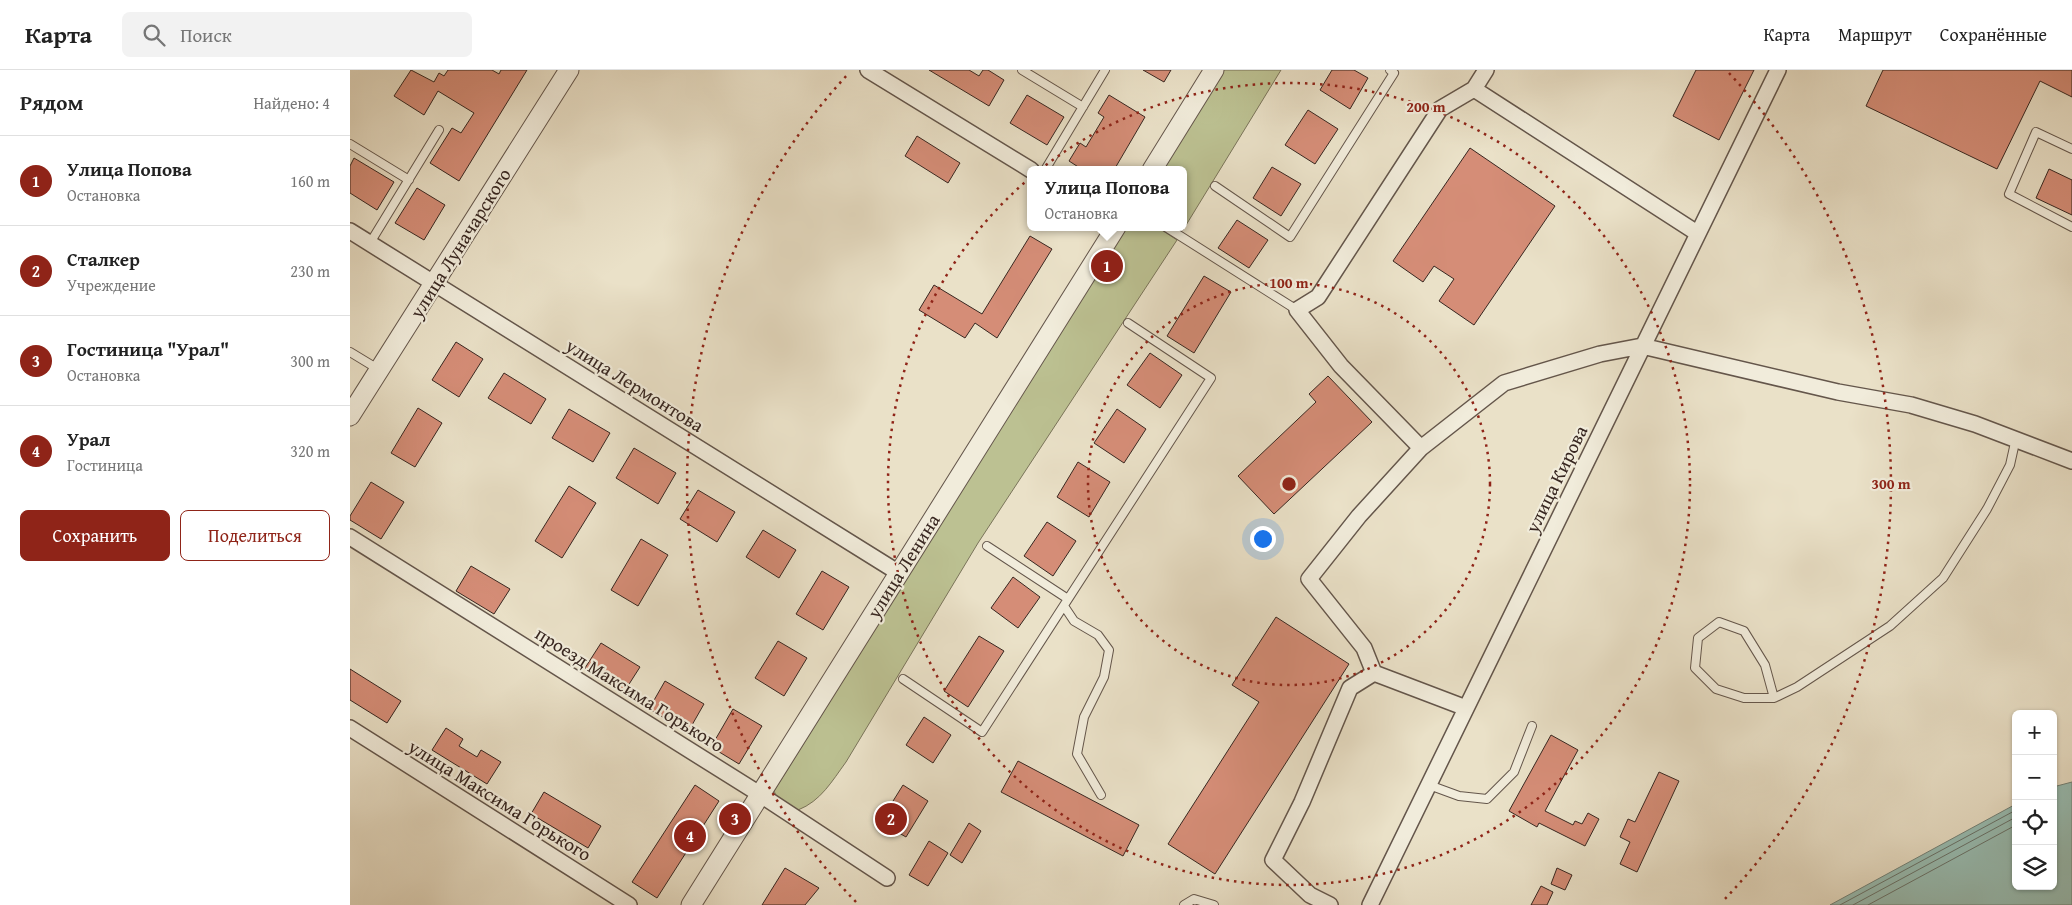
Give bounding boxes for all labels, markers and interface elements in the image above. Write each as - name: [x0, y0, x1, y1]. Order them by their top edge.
- search box: [122, 12, 472, 57]
- text: Карта: [25, 17, 92, 52]
- icon: search: [140, 21, 168, 49]
- text: Поиск: [180, 21, 232, 49]
- text: Карта: [1764, 21, 1810, 48]
- text: Маршрут: [1838, 21, 1912, 48]
- text: Сохранённые: [1940, 21, 2047, 48]
- text: Рядом: [20, 87, 83, 118]
- text: Найдено: 4: [253, 91, 330, 115]
- text: 200 m: [1406, 96, 1446, 117]
- text: Улица Попова: [67, 155, 192, 183]
- street label: улица Луначарского: [402, 162, 518, 324]
- popup: [1027, 166, 1187, 231]
- text: 1: [32, 169, 40, 193]
- text: 160 m: [290, 169, 330, 193]
- text: Улица Попова: [1045, 173, 1169, 201]
- text: Остановка: [67, 183, 140, 207]
- text: Остановка: [1045, 201, 1118, 225]
- text: Сталкер: [67, 245, 140, 273]
- pin: 1: [1091, 247, 1123, 285]
- text: 2: [32, 259, 40, 283]
- text: 230 m: [290, 259, 330, 283]
- text: 100 m: [1269, 272, 1309, 293]
- text: Учреждение: [67, 273, 156, 297]
- street label: улица Лермонтова: [560, 331, 709, 439]
- text: Гостиница "Урал": [67, 335, 229, 363]
- text: 3: [32, 349, 40, 373]
- text: 300 m: [290, 349, 330, 373]
- text: Остановка: [67, 363, 140, 387]
- street label: улица Кирова: [1517, 420, 1594, 538]
- text: Урал: [67, 425, 110, 453]
- text: 4: [32, 439, 40, 463]
- text: 320 m: [290, 439, 330, 463]
- text: Гостиница: [67, 453, 143, 477]
- text: 300 m: [1871, 473, 1911, 494]
- centre of rings: [1280, 475, 1298, 493]
- street label: улица Ленина: [859, 508, 946, 625]
- button: Сохранить: [20, 510, 170, 561]
- button: Поделиться: [180, 510, 330, 561]
- your location: [1250, 526, 1276, 552]
- street label: проезд Максима Горького: [530, 619, 730, 759]
- map controls: [2012, 710, 2057, 890]
- button: +: [2012, 710, 2057, 755]
- street label: улица Максима Горького: [402, 732, 597, 868]
- button: −: [2012, 755, 2057, 800]
- pin: 3: [719, 800, 751, 838]
- pin: 2: [875, 800, 907, 838]
- button: locate: [2012, 800, 2057, 845]
- pin: 4: [674, 817, 706, 855]
- button: layers: [2012, 845, 2057, 890]

